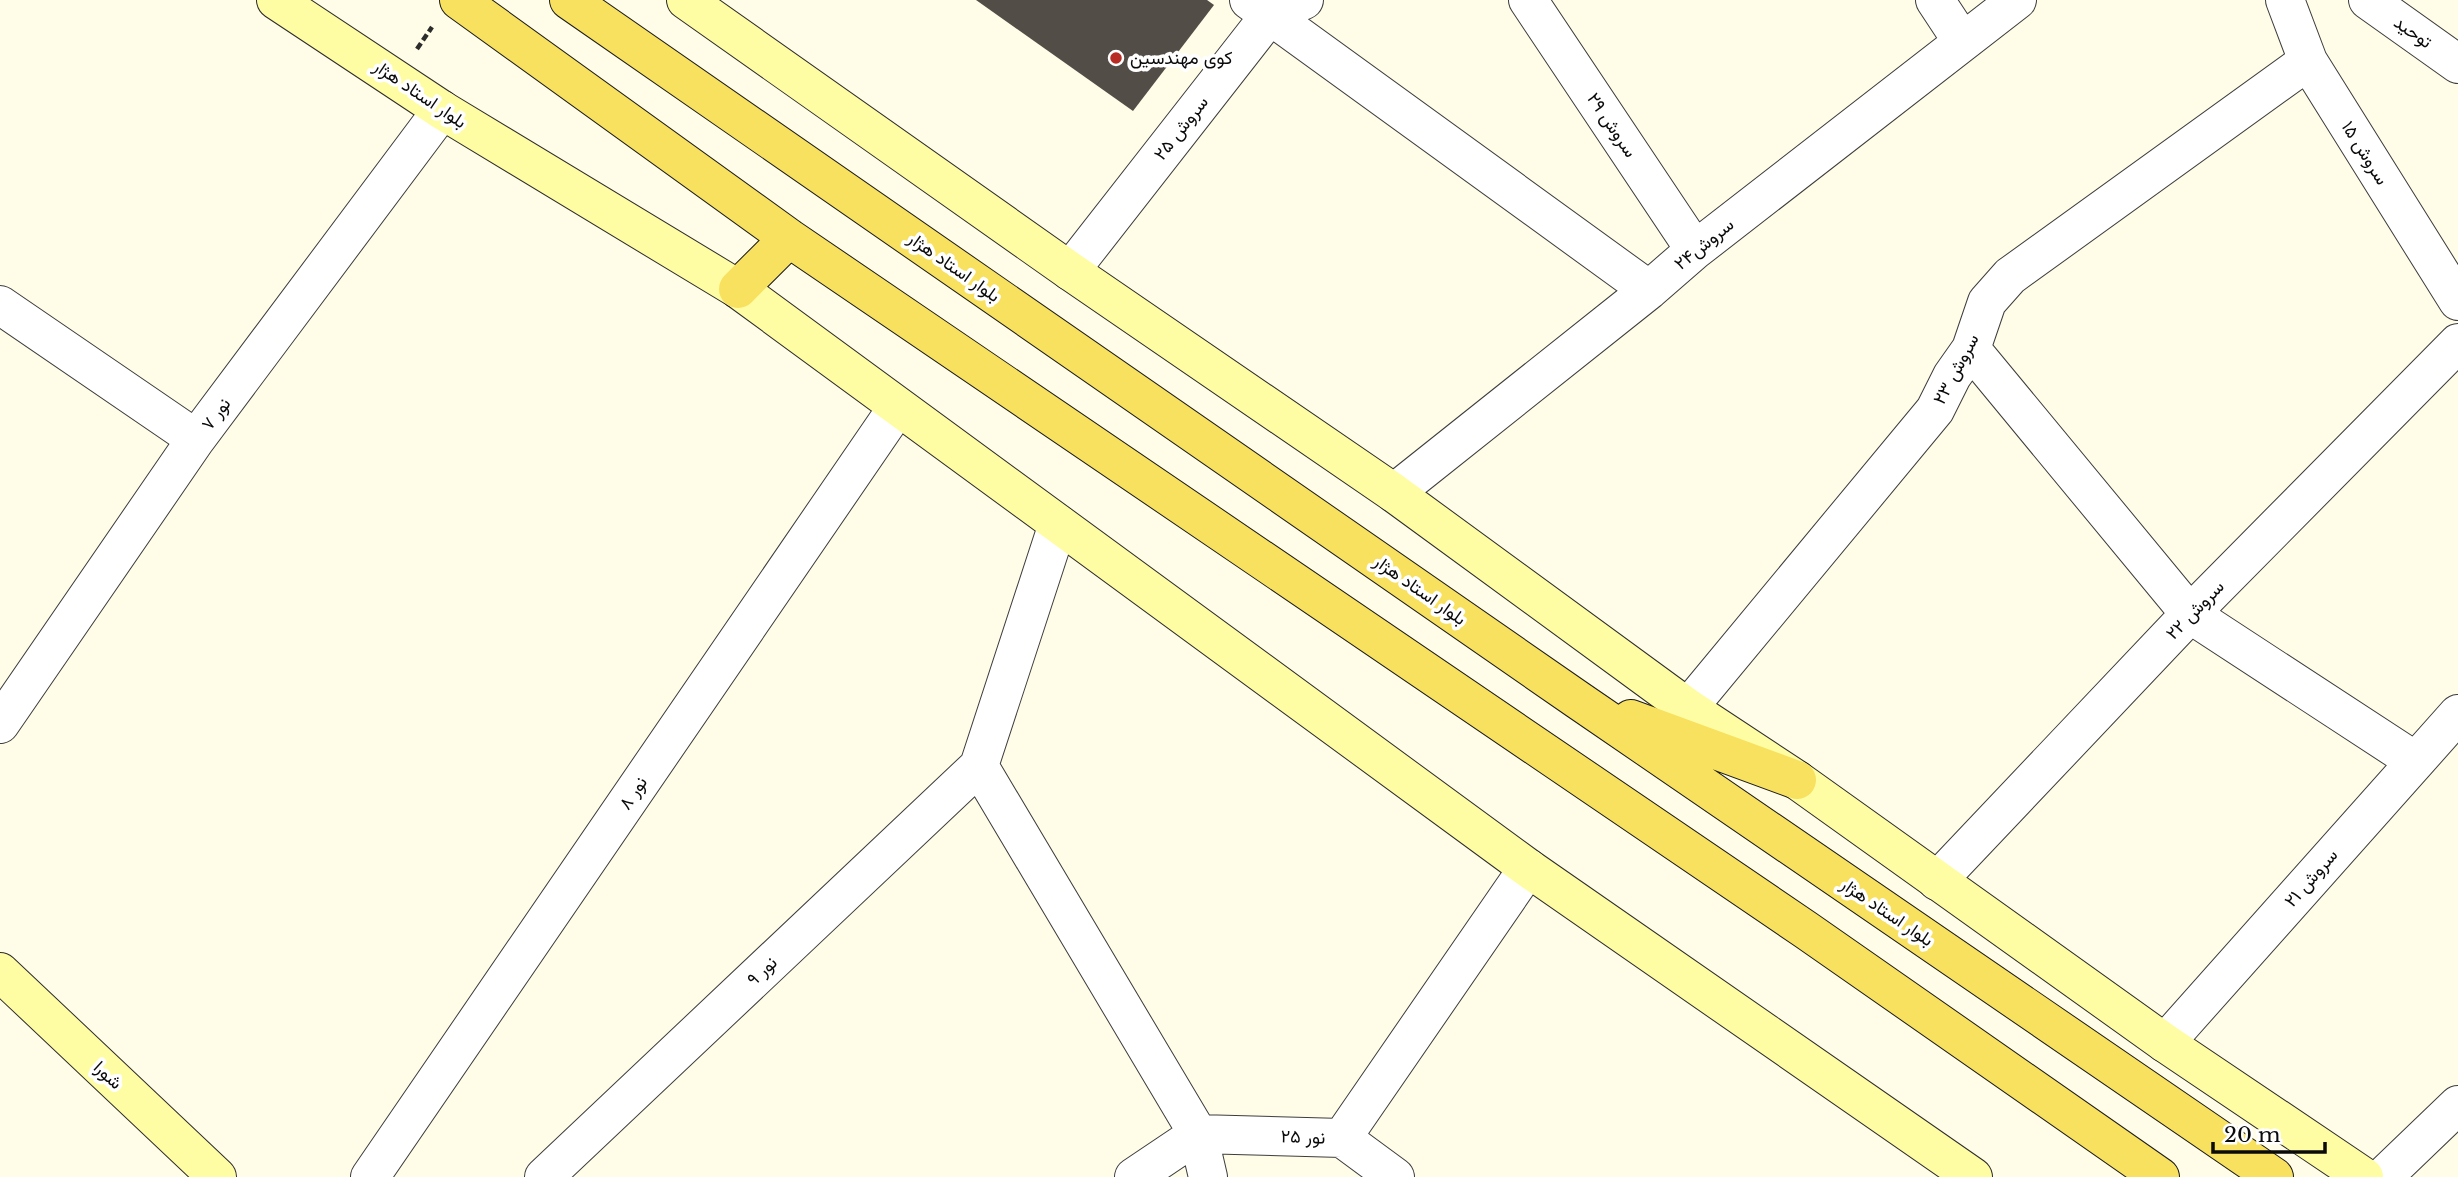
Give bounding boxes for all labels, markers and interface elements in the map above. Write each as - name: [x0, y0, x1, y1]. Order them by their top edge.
- street label: توحید: [2390, 11, 2436, 53]
- place label: کوی مهندسین: [1130, 47, 1232, 69]
- marker: کوی مهندسین: [1108, 50, 1124, 66]
- street label: بلوار استاد هژار: [369, 54, 471, 133]
- street label: سروش ۲۹: [1582, 88, 1642, 162]
- street label: سروش ۲۵: [1149, 92, 1213, 164]
- street label: سروش ۱۵: [2337, 117, 2393, 189]
- street label: سروش۲۴: [1670, 213, 1738, 275]
- street label: بلوار استاد هژار: [903, 227, 1004, 307]
- street label: سروش ۲۳: [1928, 330, 1984, 408]
- street label: نور ۷: [197, 393, 235, 435]
- street label: بلوار استاد هژار: [1369, 550, 1470, 630]
- street label: سروش ۲۲: [2161, 576, 2229, 644]
- street label: نور ۸: [614, 772, 652, 814]
- street label: سروش ۲۱: [2280, 844, 2342, 912]
- street label: بلوار استاد هژار: [1836, 872, 1938, 951]
- street label: نور ۹: [742, 952, 782, 990]
- street label: شورا: [89, 1056, 127, 1094]
- scale bar: [2213, 1110, 2325, 1154]
- text: 20 m: [2224, 1122, 2281, 1148]
- street label: نور ۲۵: [1280, 1125, 1326, 1149]

